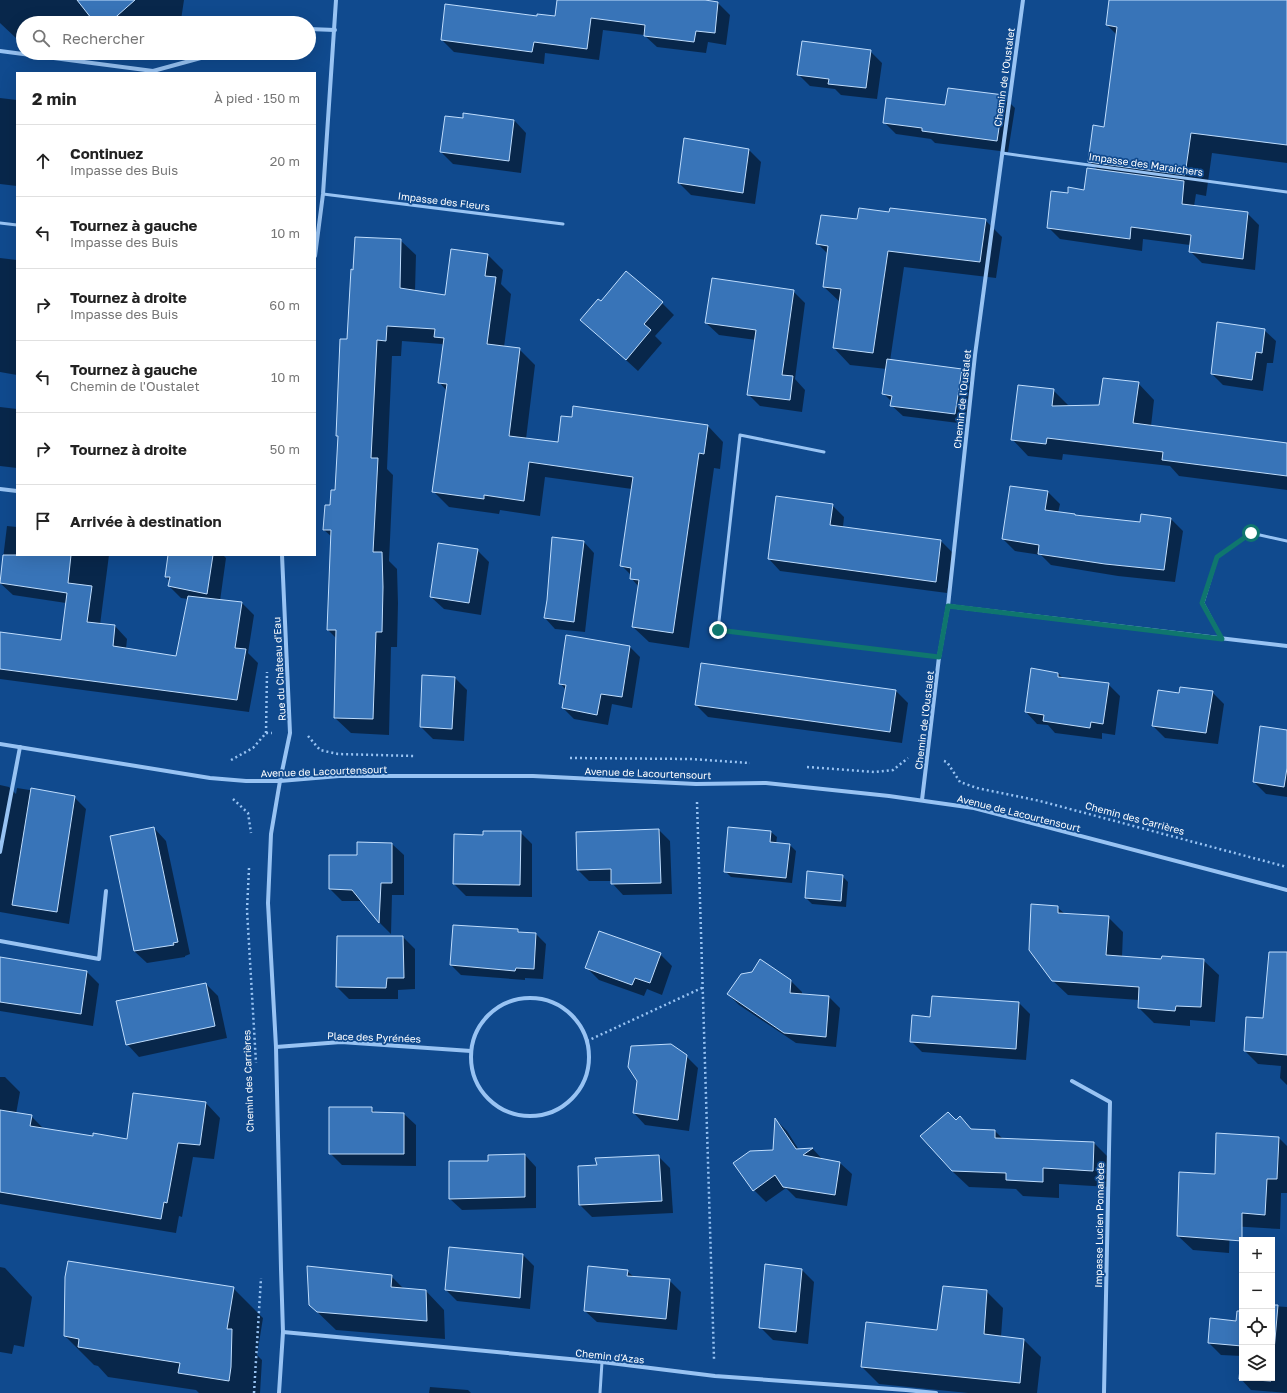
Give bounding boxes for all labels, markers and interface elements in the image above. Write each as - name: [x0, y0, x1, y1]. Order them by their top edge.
- search box: [16, 16, 316, 60]
- icon: search: [30, 27, 52, 49]
- street label: Chemin de l'Oustalet: [991, 27, 1017, 127]
- text: Rechercher: [62, 29, 145, 47]
- text: 2 min: [32, 88, 76, 109]
- text: À pied · 150 m: [214, 90, 300, 106]
- text: Continuez: [70, 144, 143, 162]
- icon: ahead: [32, 150, 54, 172]
- street label: Impasse des Maraichers: [1088, 150, 1204, 178]
- text: 20 m: [270, 153, 300, 169]
- text: Impasse des Buis: [70, 162, 178, 178]
- street label: Impasse des Fleurs: [397, 189, 491, 213]
- text: Tournez à gauche: [70, 216, 197, 234]
- icon: left: [32, 222, 54, 244]
- text: 10 m: [271, 225, 300, 241]
- text: Impasse des Buis: [70, 234, 178, 250]
- text: Tournez à droite: [70, 288, 187, 306]
- icon: right: [32, 294, 54, 316]
- text: 60 m: [269, 297, 300, 313]
- text: Impasse des Buis: [70, 306, 178, 322]
- street label: Chemin de l'Oustalet: [951, 349, 973, 449]
- text: Tournez à gauche: [70, 360, 197, 378]
- icon: left: [32, 366, 54, 388]
- text: 10 m: [271, 369, 300, 385]
- text: Chemin de l'Oustalet: [70, 378, 200, 394]
- icon: right: [32, 438, 54, 460]
- text: Tournez à droite: [70, 440, 187, 458]
- text: 50 m: [270, 441, 300, 457]
- icon: arrive: [32, 510, 54, 532]
- text: Arrivée à destination: [70, 512, 222, 530]
- route start: [1242, 524, 1260, 542]
- street label: Rue du Château d'Eau: [270, 617, 288, 721]
- route end: [709, 621, 727, 639]
- street label: Chemin de l'Oustalet: [912, 670, 936, 770]
- street label: Avenue de Lacourtensourt: [260, 763, 388, 779]
- street label: Avenue de Lacourtensourt: [584, 765, 712, 781]
- street label: Avenue de Lacourtensourt: [956, 792, 1082, 834]
- street label: Chemin des Carrières: [1084, 799, 1186, 837]
- street label: Place des Pyrénées: [327, 1029, 421, 1045]
- street label: Chemin des Carrières: [240, 1030, 256, 1132]
- street label: Impasse Lucien Pomarède: [1092, 1162, 1106, 1288]
- map controls: [1239, 1237, 1275, 1381]
- button: +: [1239, 1237, 1275, 1273]
- button: −: [1239, 1273, 1275, 1309]
- button: locate: [1239, 1309, 1275, 1345]
- button: layers: [1239, 1345, 1275, 1381]
- street label: Chemin d'Azas: [575, 1346, 645, 1366]

